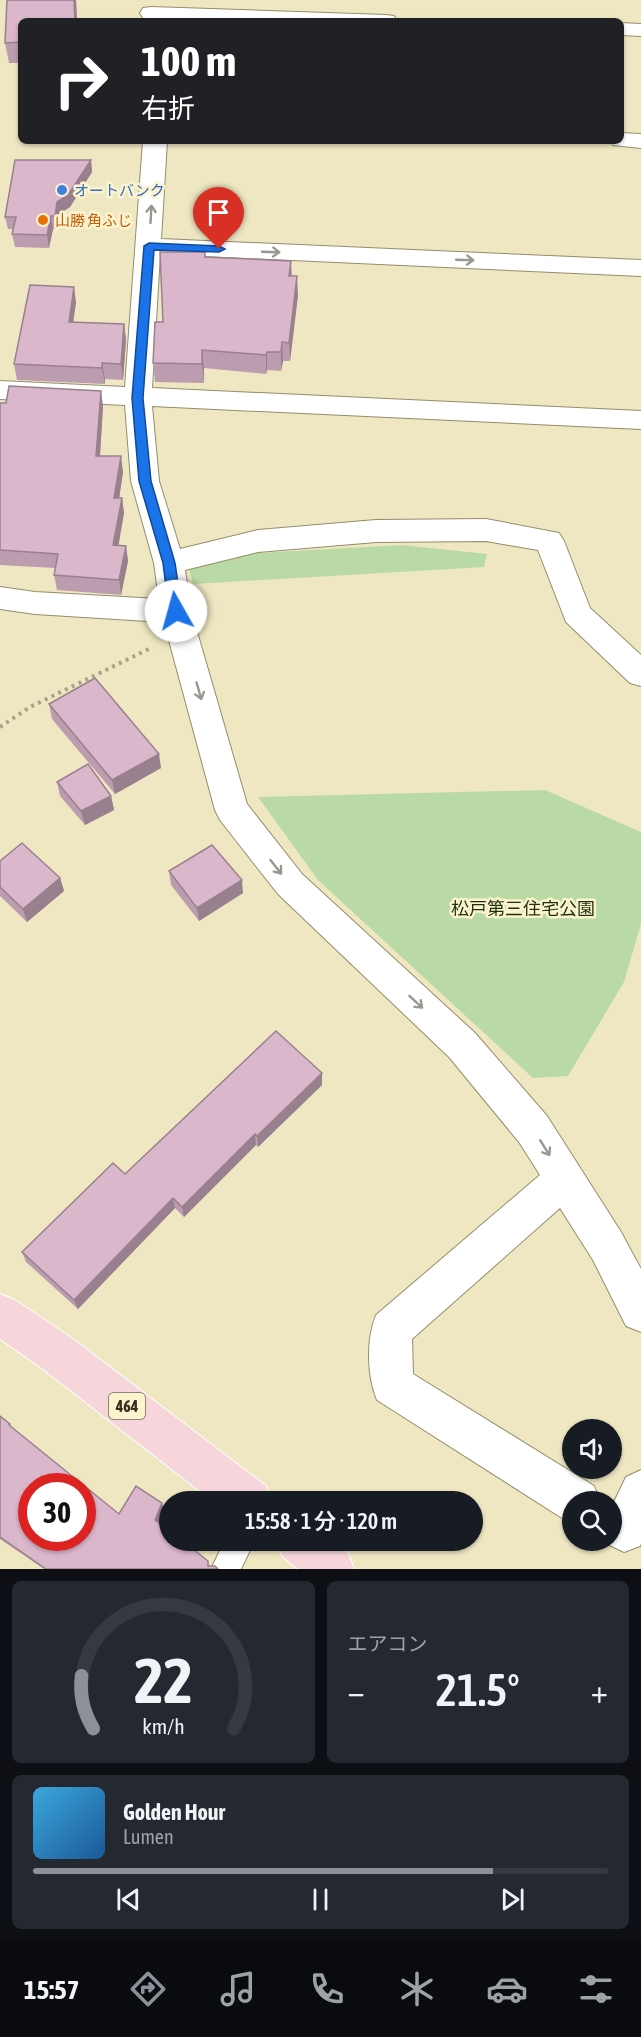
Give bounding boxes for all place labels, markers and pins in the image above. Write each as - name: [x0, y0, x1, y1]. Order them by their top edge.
- place label: オートバンク: [74, 182, 165, 199]
- marker: オートバンク: [55, 183, 69, 197]
- pin: [193, 187, 244, 249]
- place label: 山勝 角ふじ: [55, 212, 132, 229]
- marker: 山勝 角ふじ: [36, 213, 50, 227]

